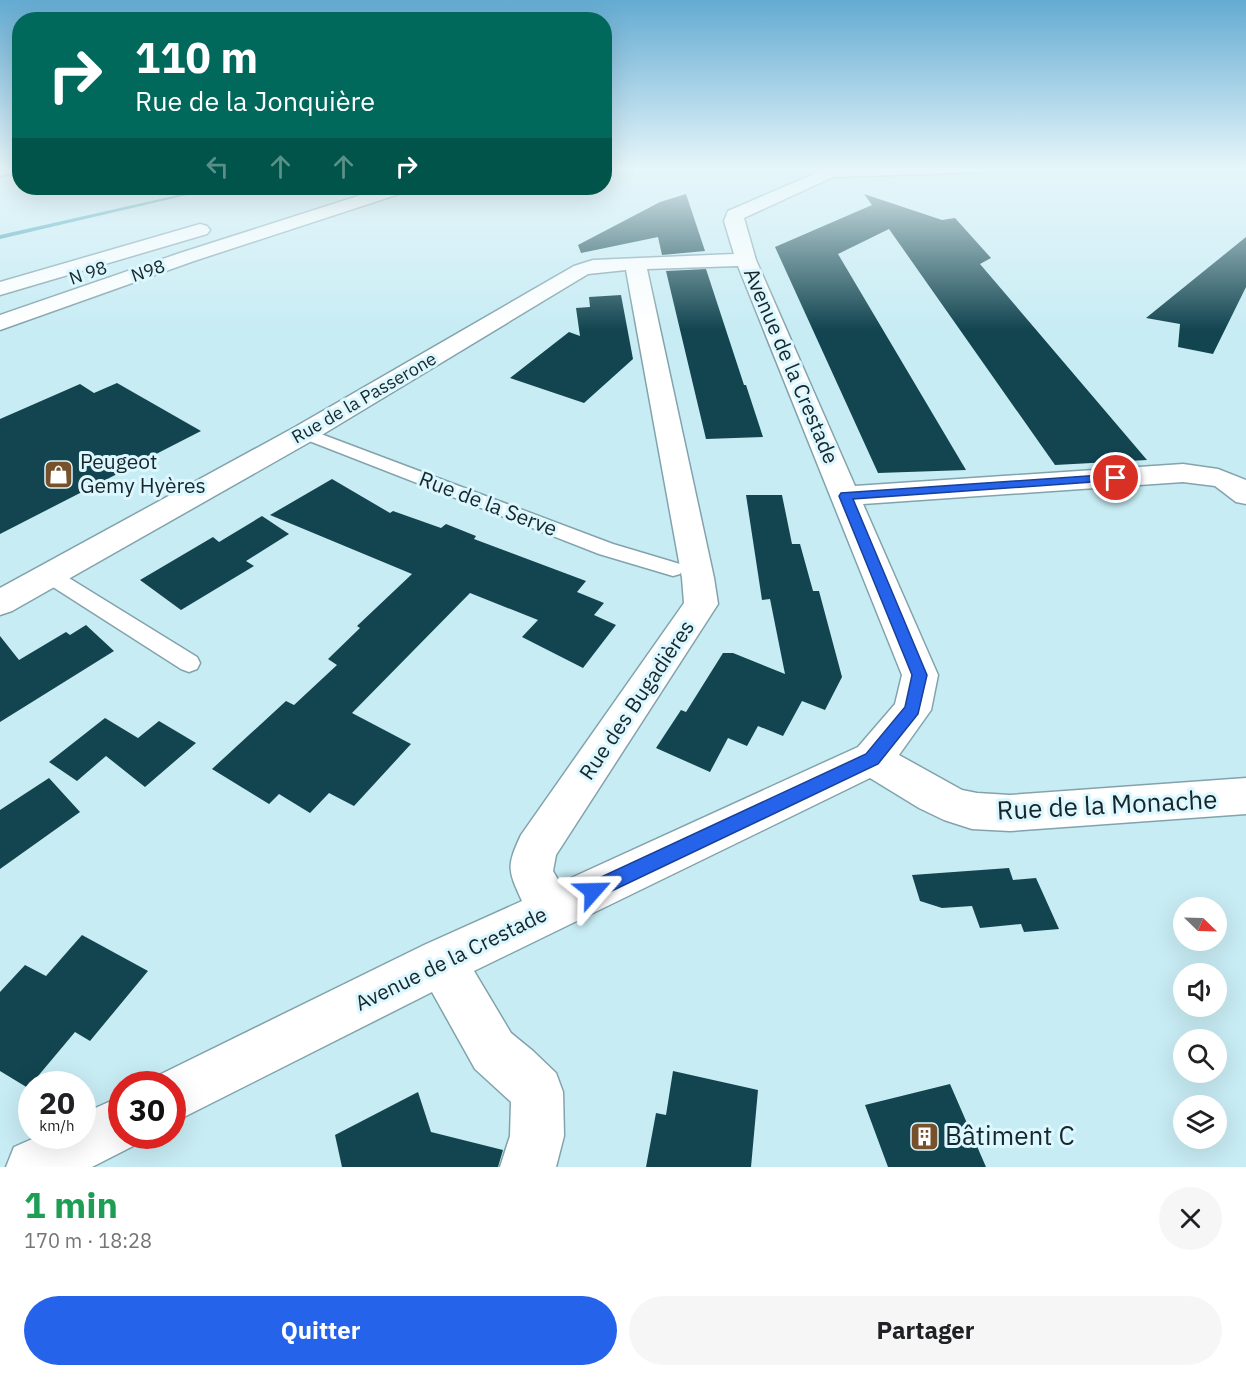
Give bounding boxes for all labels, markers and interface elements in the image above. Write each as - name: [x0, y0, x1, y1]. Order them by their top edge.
- text: 110 m: [135, 30, 258, 85]
- icon: right: [36, 36, 114, 114]
- text: Rue de la Jonquière: [135, 83, 375, 118]
- icon: left: [201, 150, 234, 183]
- icon: ahead: [264, 150, 297, 183]
- icon: ahead: [327, 150, 360, 183]
- icon: right: [390, 150, 423, 183]
- street label: N98: [128, 254, 168, 287]
- street label: N 98: [66, 255, 110, 290]
- street label: Avenue de la Crestade: [738, 263, 846, 468]
- street label: Rue de la Passerone: [287, 347, 440, 448]
- place label: Peugeot Gemy Hyères: [80, 447, 206, 499]
- pin: [1090, 452, 1141, 503]
- shop icon: Peugeot Gemy Hyères: [43, 458, 75, 490]
- icon: arrive: [1099, 461, 1132, 494]
- street label: Rue de la Serve: [415, 464, 561, 542]
- street label: Rue des Bugadières: [572, 614, 700, 785]
- street label: Rue de la Monache: [996, 781, 1218, 827]
- position arrow: [561, 859, 625, 923]
- north arrow: [1173, 897, 1227, 951]
- map controls: [1173, 897, 1227, 1149]
- street label: Avenue de la Crestade: [350, 899, 551, 1017]
- button: sound: [1173, 963, 1227, 1017]
- button: search: [1173, 1029, 1227, 1083]
- speed limit sign: 30: [108, 1071, 186, 1149]
- text: 20: [39, 1083, 75, 1122]
- button: layers: [1173, 1095, 1227, 1149]
- text: km/h: [39, 1116, 75, 1135]
- place label: Bâtiment C: [945, 1118, 1075, 1152]
- building icon: Bâtiment C: [908, 1120, 940, 1152]
- text: 1 min: [24, 1181, 118, 1228]
- button: close: [1159, 1187, 1222, 1250]
- text: 170 m · 18:28: [24, 1227, 152, 1254]
- button: Quitter: [24, 1296, 617, 1365]
- button: Partager: [629, 1296, 1222, 1365]

